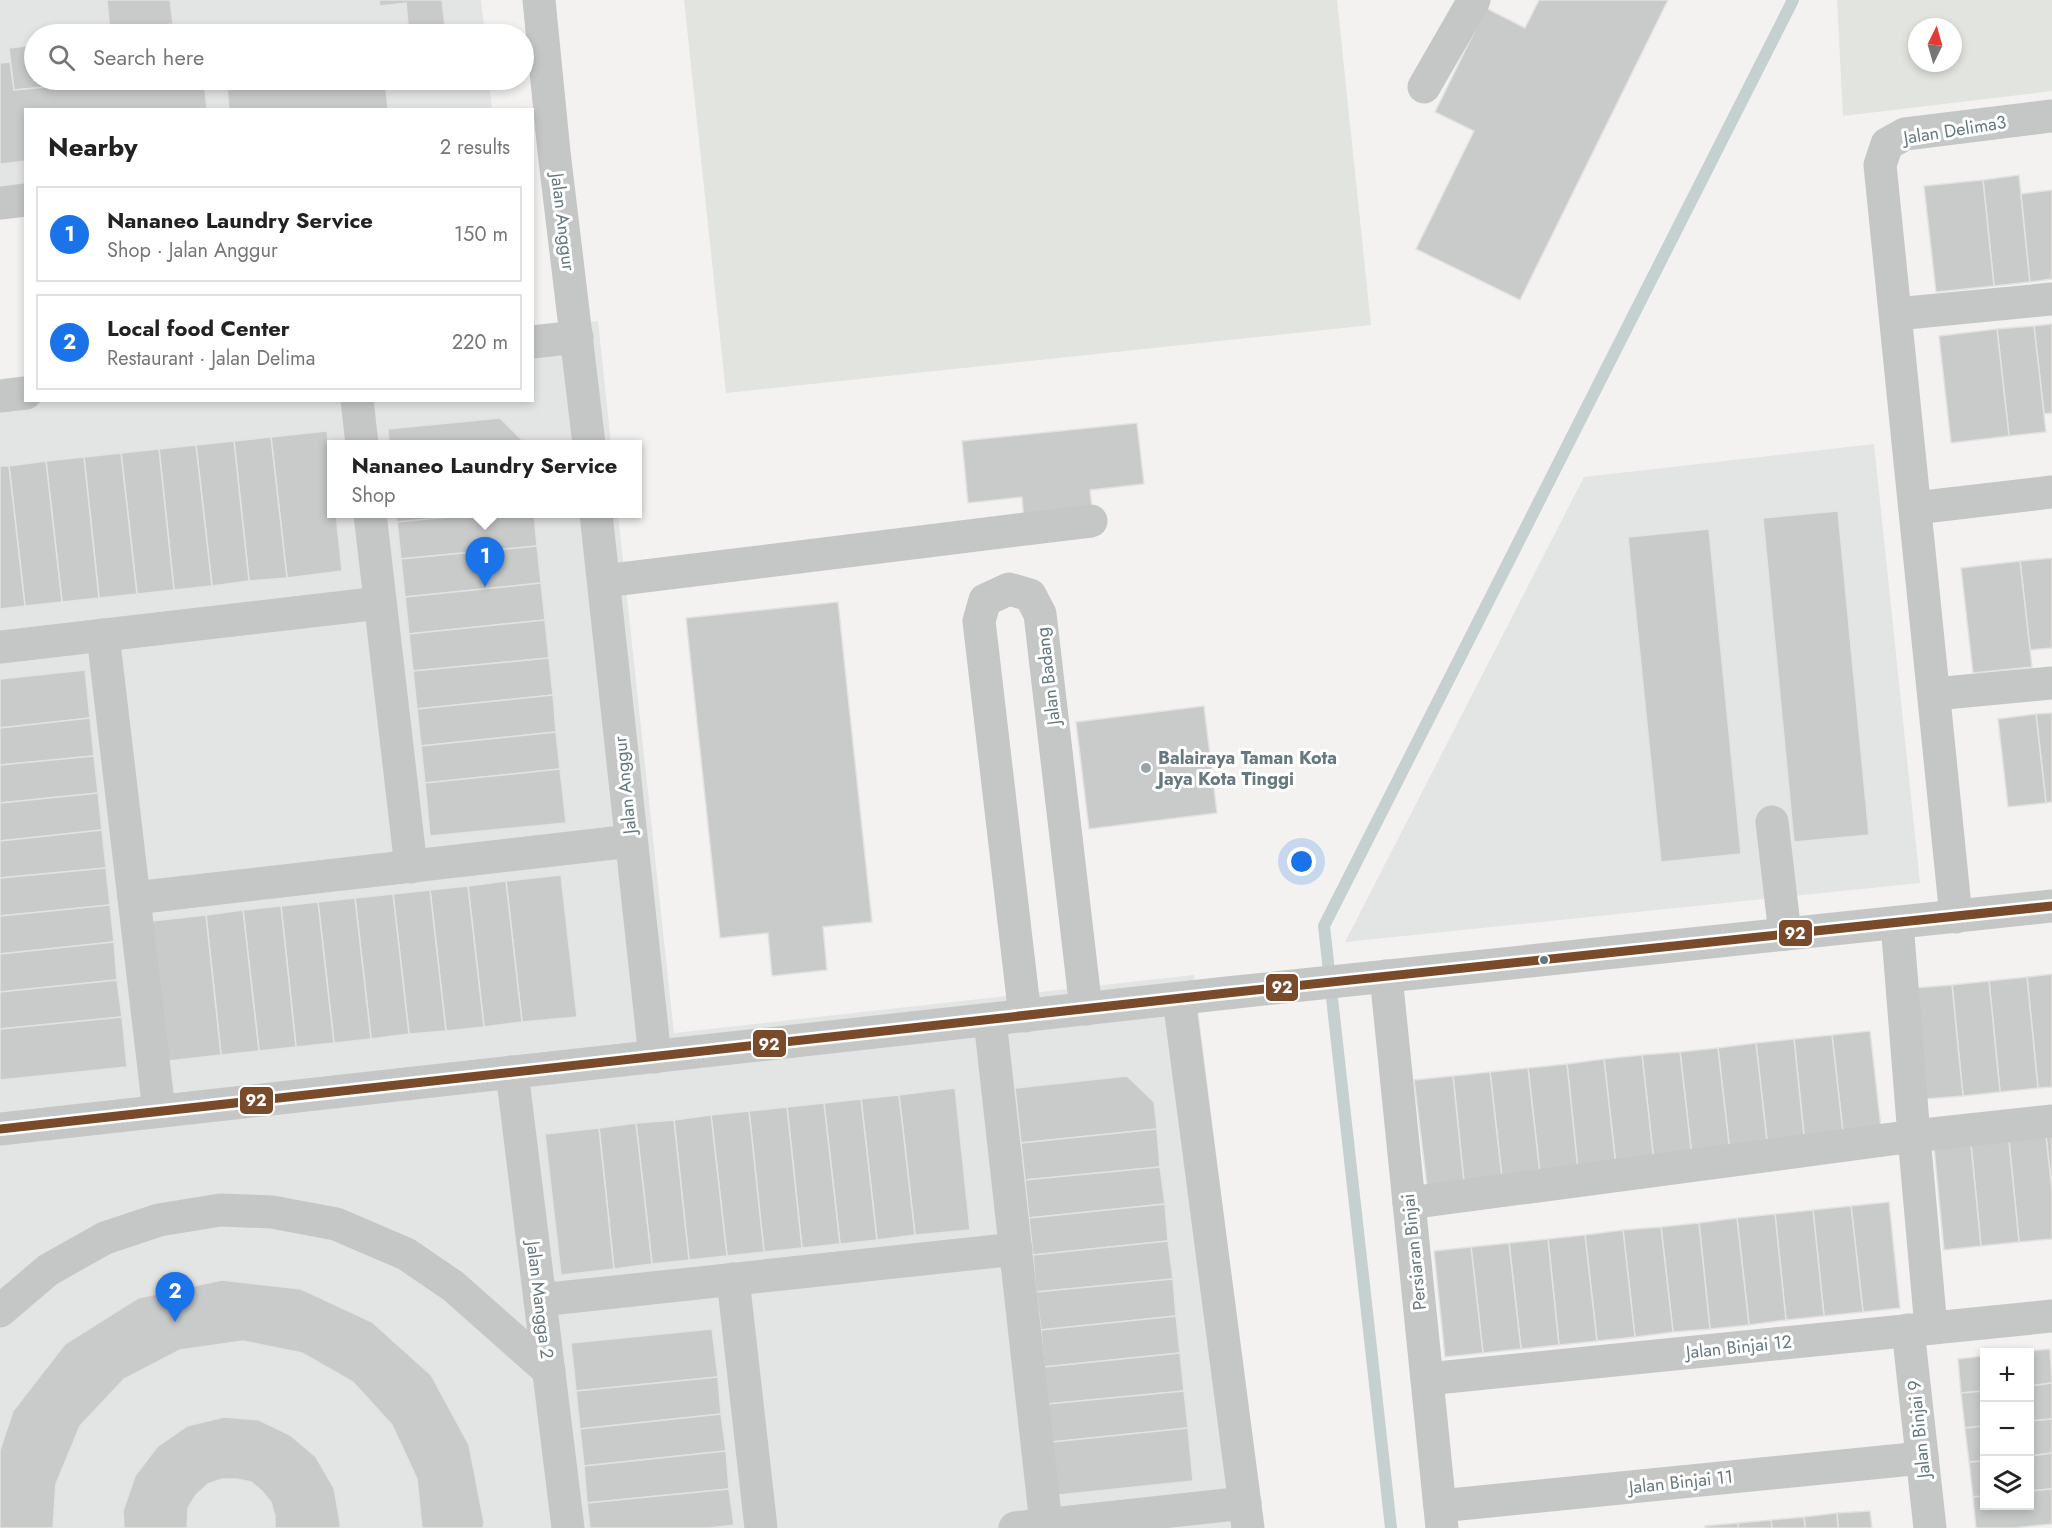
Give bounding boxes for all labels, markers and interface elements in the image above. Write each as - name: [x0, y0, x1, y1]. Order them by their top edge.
- north arrow: [1908, 18, 1962, 72]
- search box: [24, 24, 534, 90]
- icon: search: [45, 41, 78, 74]
- text: Search here: [93, 41, 204, 73]
- street label: Jalan Delima3: [1900, 109, 2008, 151]
- text: Nearby: [48, 128, 137, 166]
- text: 2 results: [440, 133, 510, 162]
- street label: Jalan Anggur: [544, 170, 582, 273]
- text: Nananeo Laundry Service: [107, 204, 373, 236]
- text: 1: [64, 220, 75, 249]
- text: 150 m: [454, 220, 508, 249]
- text: Shop · Jalan Anggur: [107, 236, 278, 265]
- text: Local food Center: [107, 312, 290, 344]
- text: 2: [63, 328, 76, 357]
- text: 220 m: [452, 328, 508, 357]
- text: Restaurant · Jalan Delima: [107, 344, 315, 373]
- popup: [327, 440, 642, 518]
- text: Nananeo Laundry Service: [352, 449, 617, 481]
- text: Shop: [352, 481, 395, 510]
- pin: 1: [466, 538, 504, 587]
- street label: Jalan Badang: [1029, 626, 1067, 728]
- street label: Jalan Anggur: [607, 734, 643, 837]
- place label: Balairaya Taman Kota Jaya Kota Tinggi: [1155, 745, 1337, 792]
- marker: Balairaya Taman Kota Jaya Kota Tinggi: [1139, 761, 1153, 775]
- your location: [1287, 847, 1316, 876]
- line badge: 92: [1778, 919, 1813, 947]
- text: 92: [1784, 922, 1806, 945]
- unlabelled marker: [1538, 954, 1550, 966]
- line badge: 92: [1265, 973, 1299, 1002]
- text: 92: [1271, 976, 1293, 999]
- line badge: 92: [752, 1029, 787, 1058]
- text: 92: [758, 1033, 780, 1056]
- line badge: 92: [239, 1086, 274, 1115]
- text: 92: [245, 1089, 267, 1112]
- street label: Persiaran Binjai: [1395, 1192, 1433, 1312]
- street label: Jalan Mangga 2: [520, 1238, 560, 1360]
- pin: 2: [156, 1272, 195, 1322]
- street label: Jalan Binjai 12: [1683, 1329, 1793, 1366]
- map controls: [1980, 1348, 2034, 1510]
- button: +: [1980, 1348, 2034, 1402]
- street label: Jalan Binjai 9: [1901, 1379, 1937, 1481]
- button: −: [1980, 1402, 2034, 1456]
- button: layers: [1980, 1456, 2034, 1510]
- street label: Jalan Binjai 11: [1626, 1464, 1734, 1501]

